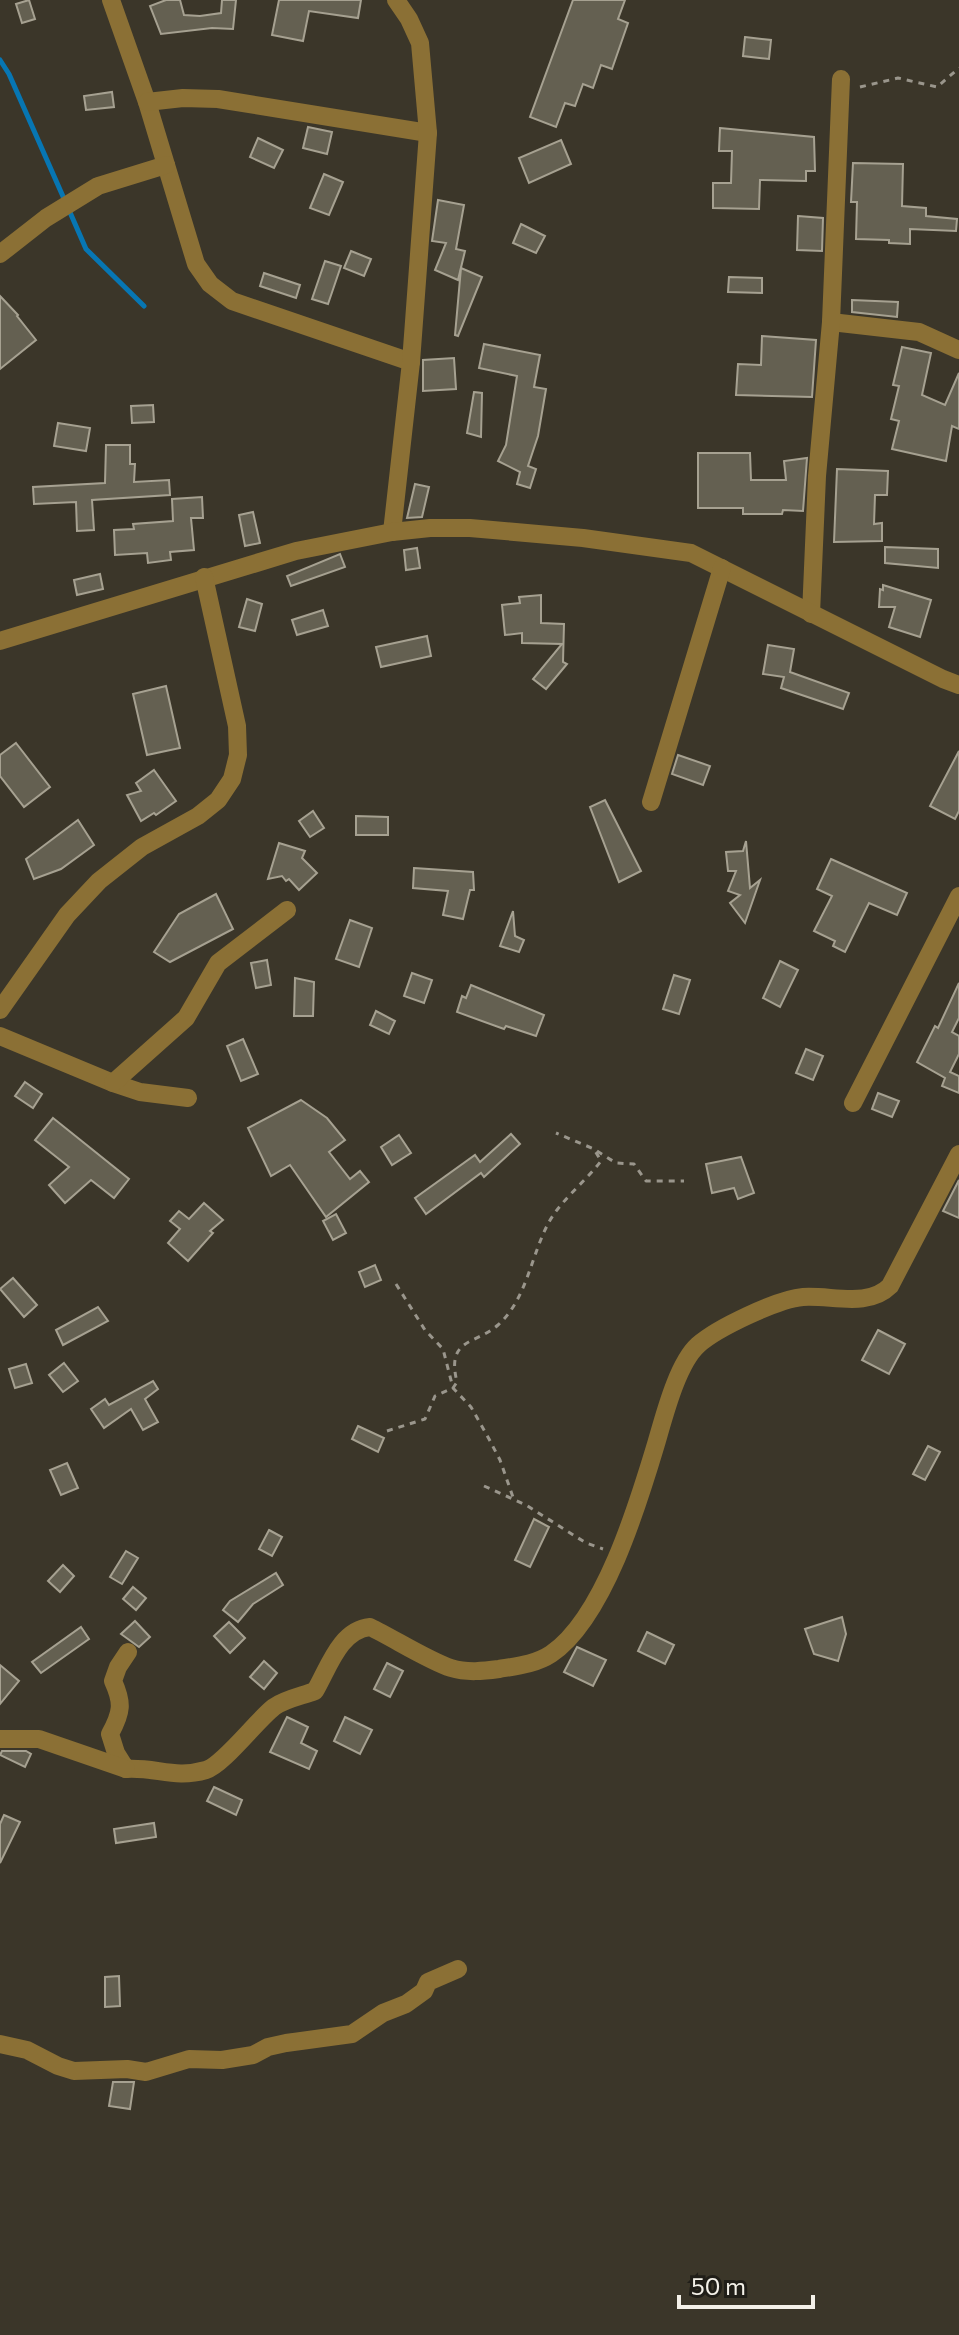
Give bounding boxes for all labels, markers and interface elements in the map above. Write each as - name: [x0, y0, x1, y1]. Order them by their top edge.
- scale bar: [679, 2259, 813, 2309]
- text: 50 m: [691, 2271, 746, 2300]

